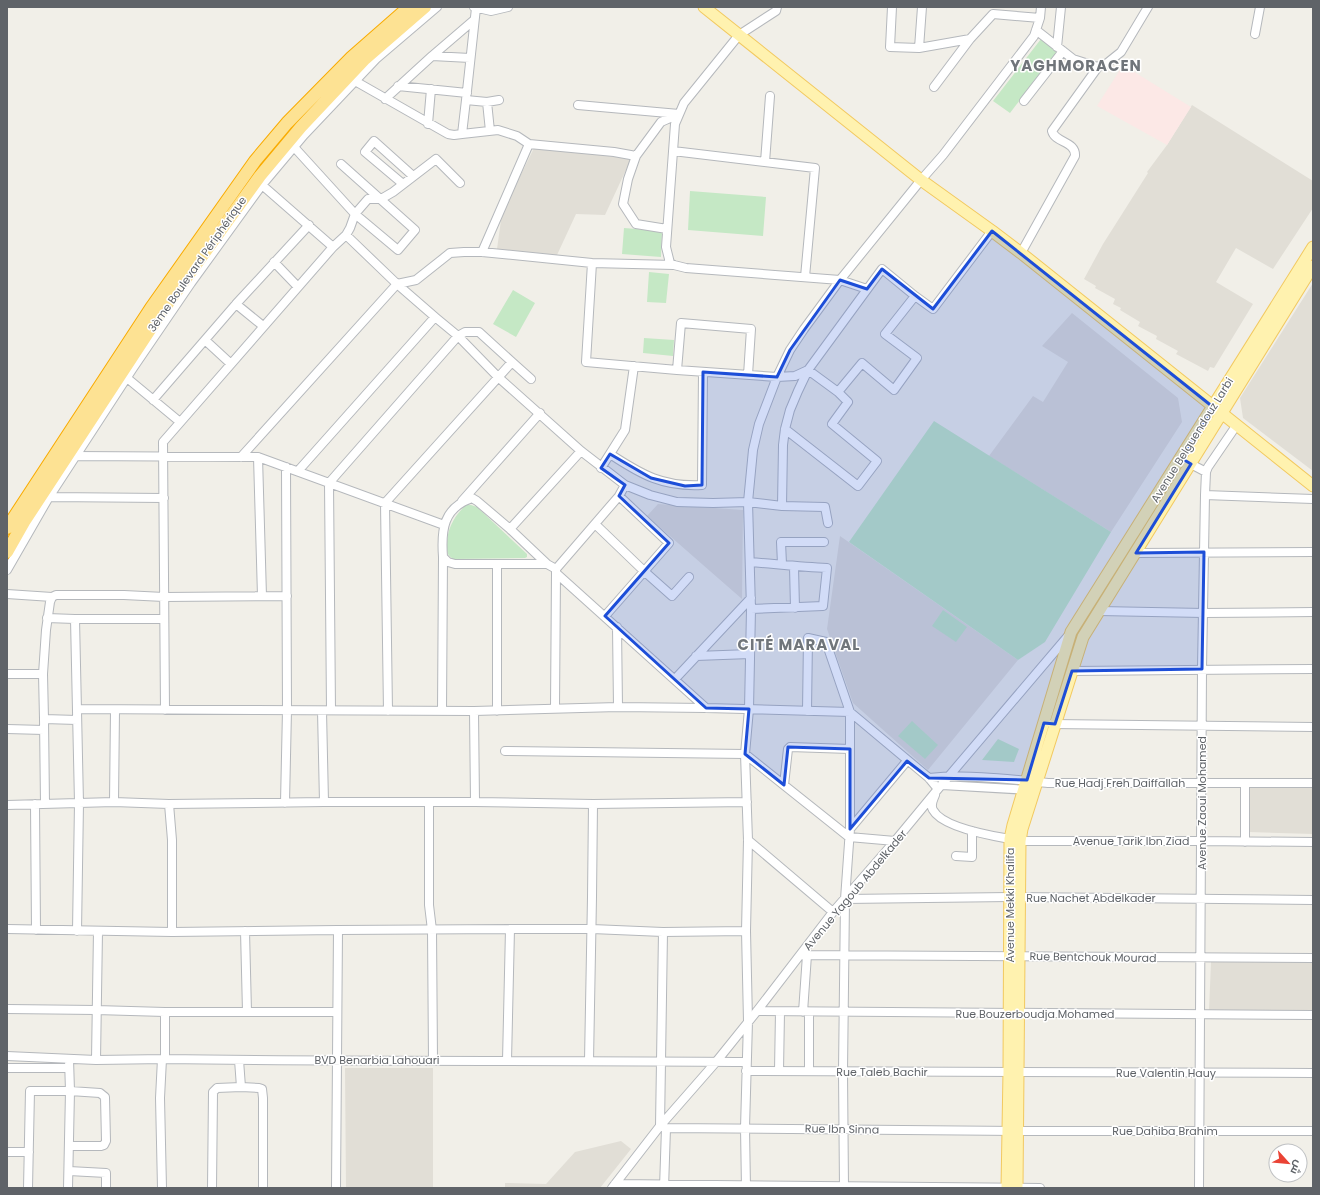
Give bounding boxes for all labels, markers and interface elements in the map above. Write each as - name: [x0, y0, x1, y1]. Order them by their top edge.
- district label: YAGHMORACEN: [1010, 55, 1142, 76]
- street label: 3ème Boulevard Périphérique: [144, 193, 250, 335]
- street label: Avenue Belguendouz Larbi: [1147, 374, 1237, 506]
- district label: CITÉ MARAVAL: [738, 634, 860, 655]
- street label: Avenue Zaoui Mohamed: [1194, 736, 1210, 870]
- street label: Rue Hadj Freh Daiffallah: [1055, 775, 1185, 791]
- street label: Avenue Yagoub Abdelkader: [800, 826, 910, 954]
- street label: Avenue Tarik Ibn Ziad: [1073, 833, 1189, 849]
- street label: Avenue Mekki Khalifa: [1002, 847, 1018, 963]
- street label: Rue Nachet Abdelkader: [1026, 890, 1156, 906]
- street label: Rue Bentchouk Mourad: [1029, 948, 1157, 966]
- street label: Rue Bouzerboudja Mohamed: [956, 1006, 1114, 1022]
- street label: BVD Benarbia Lahouari: [314, 1052, 440, 1068]
- street label: Rue Taleb Bachir: [836, 1064, 928, 1080]
- street label: Rue Valentin Hauy: [1116, 1065, 1217, 1081]
- street label: Rue Ibn Sinna: [805, 1120, 879, 1138]
- street label: Rue Dahiba Brahim: [1112, 1123, 1218, 1139]
- north arrow: [1268, 1143, 1308, 1183]
- text: ش: [1287, 1158, 1307, 1177]

